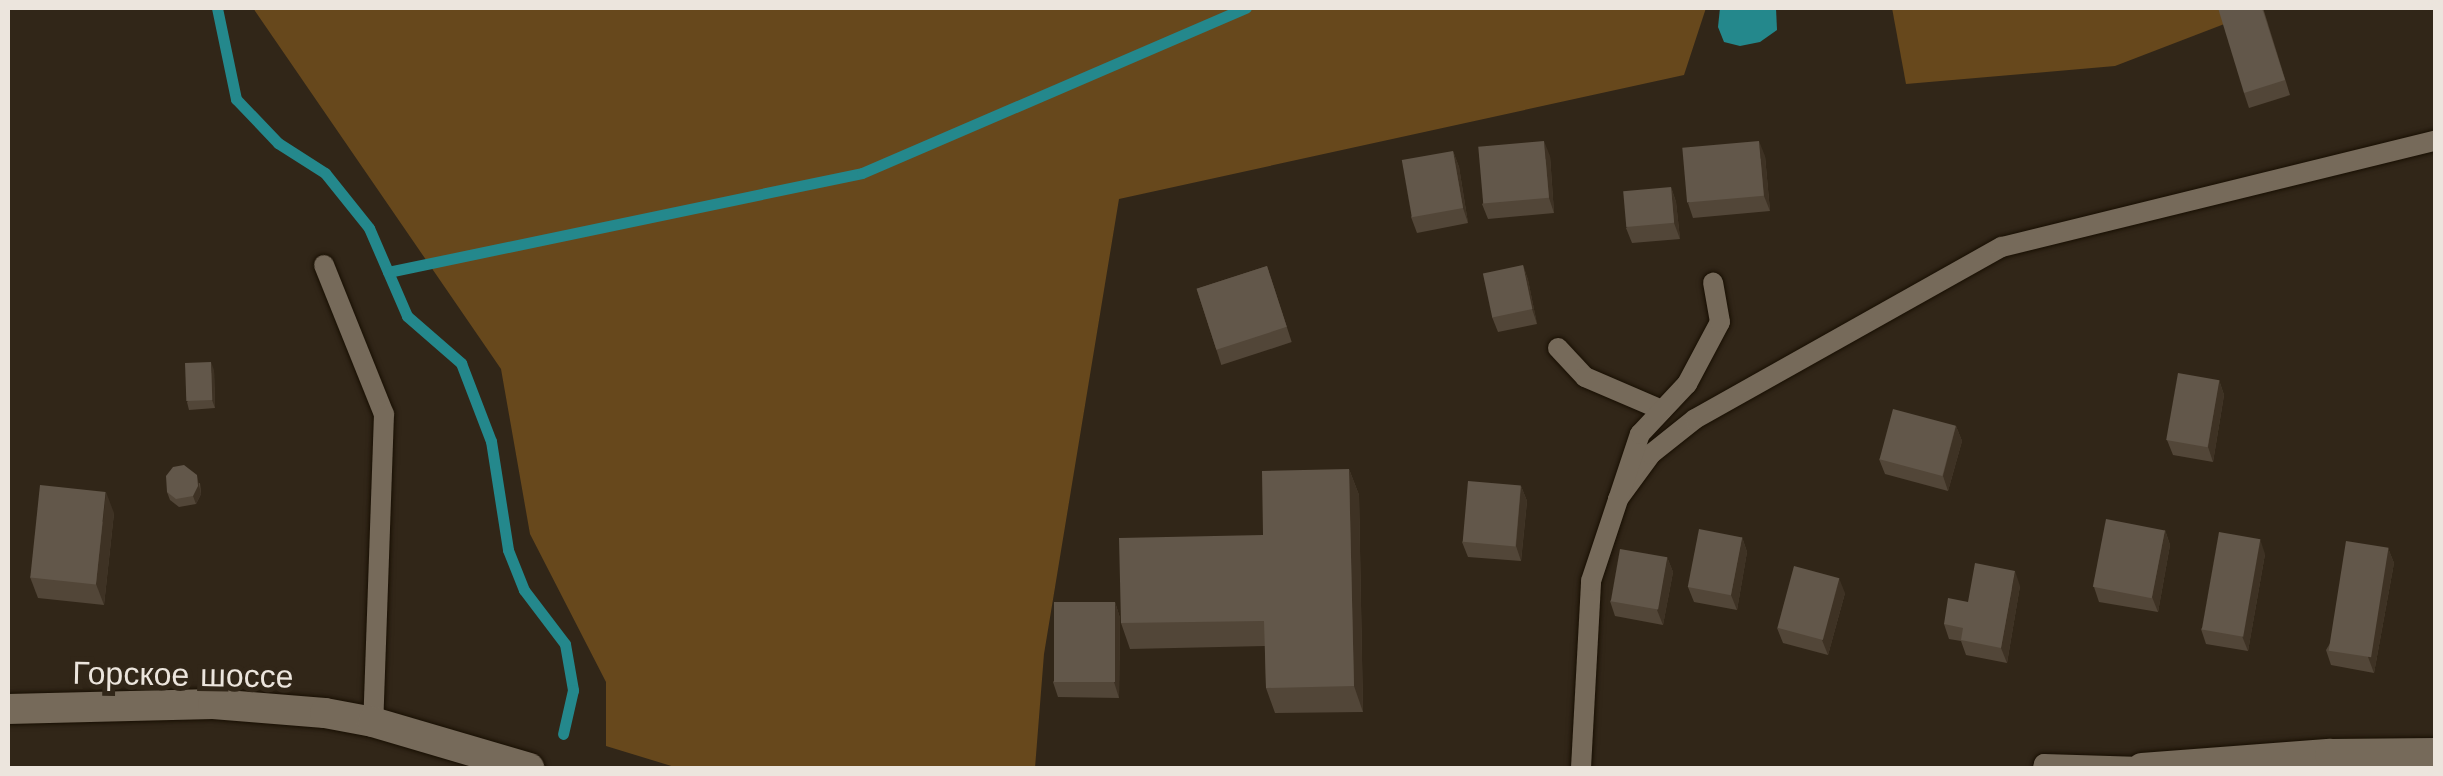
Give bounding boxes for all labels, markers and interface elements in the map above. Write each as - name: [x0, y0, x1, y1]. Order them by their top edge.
- street label: Горское шоссе: [72, 654, 294, 696]

